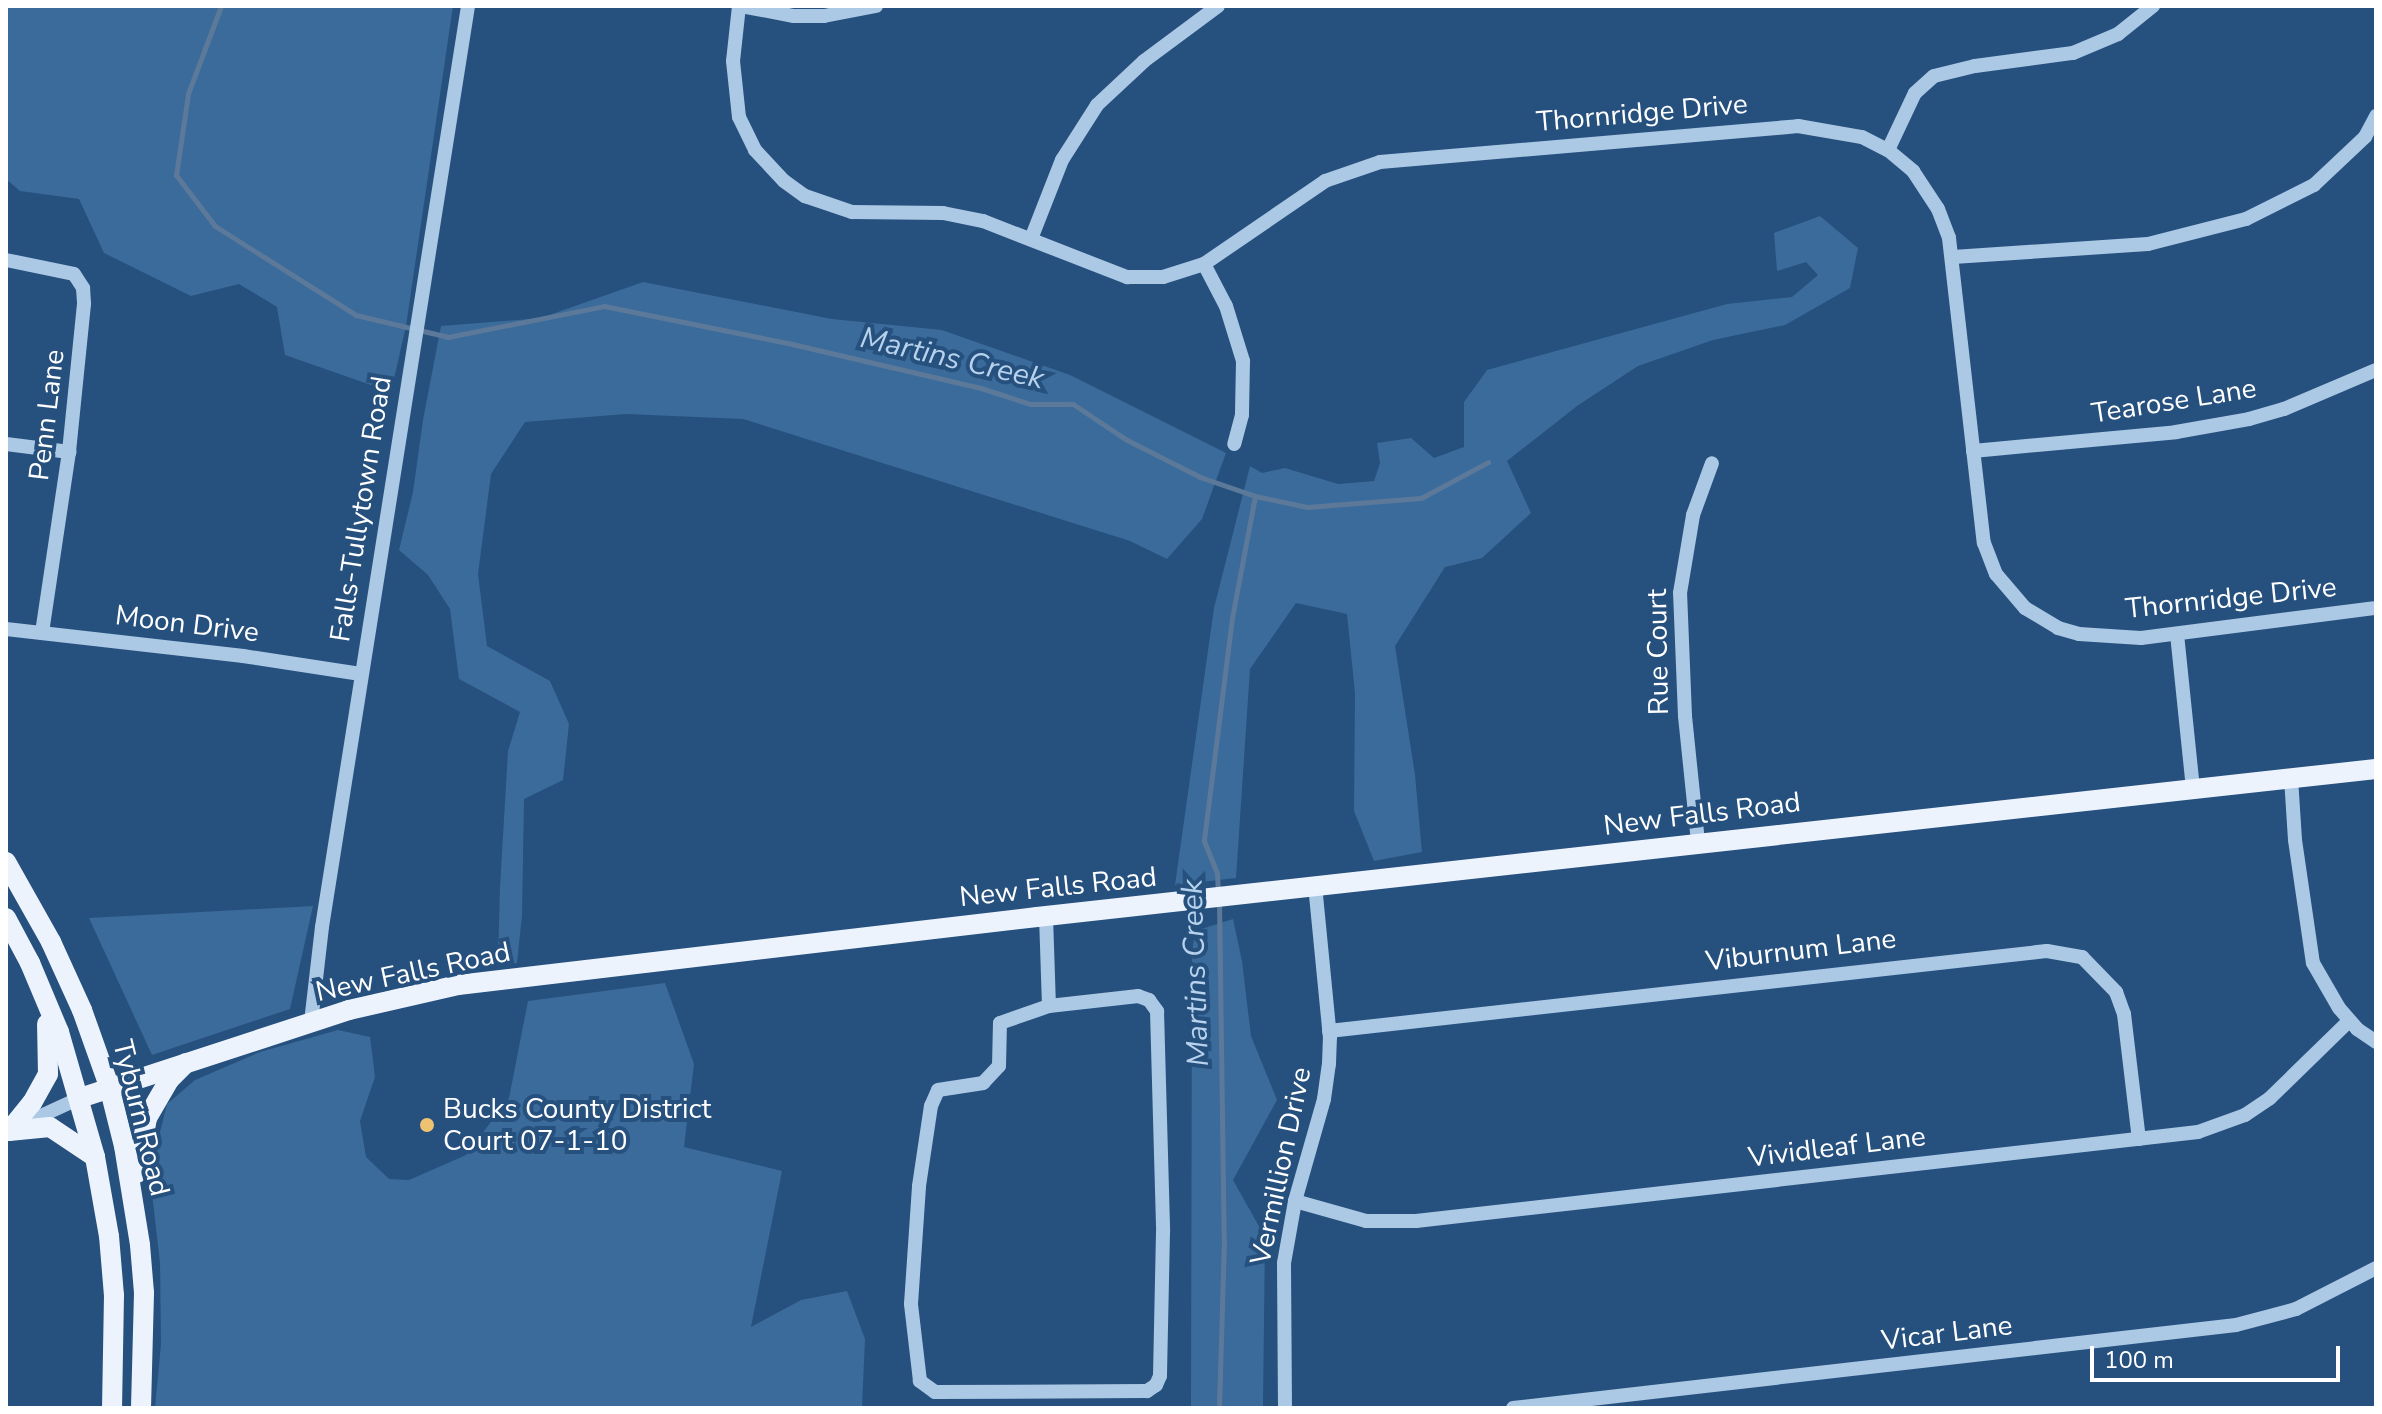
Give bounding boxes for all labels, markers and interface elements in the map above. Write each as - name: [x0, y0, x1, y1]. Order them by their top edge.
- street label: Thornridge Drive: [1535, 87, 1749, 139]
- water label: Martins Creek: [857, 320, 1047, 398]
- street label: Penn Lane: [22, 348, 72, 482]
- street label: Tearose Lane: [2089, 371, 2259, 431]
- street label: Falls-Tullytown Road: [323, 374, 399, 644]
- street label: Thornridge Drive: [2124, 570, 2338, 626]
- street label: Rue Court: [1640, 589, 1676, 715]
- street label: Moon Drive: [113, 599, 261, 649]
- street label: New Falls Road: [1602, 785, 1802, 843]
- street label: New Falls Road: [958, 860, 1158, 914]
- water label: Martins Creek: [1175, 879, 1217, 1067]
- street label: Viburnum Lane: [1704, 922, 1898, 978]
- street label: New Falls Road: [313, 935, 513, 1009]
- street label: Tyburn Road: [105, 1036, 177, 1200]
- street label: Vermillion Drive: [1244, 1064, 1318, 1268]
- place label: Bucks County District Court 07-1-10: [443, 1092, 711, 1158]
- marker: Bucks County District Court 07-1-10: [418, 1116, 436, 1134]
- street label: Vividleaf Lane: [1746, 1119, 1928, 1175]
- street label: Vicar Lane: [1880, 1308, 2014, 1358]
- scale bar: [2094, 1330, 2344, 1380]
- text: 100 m: [2104, 1344, 2174, 1376]

